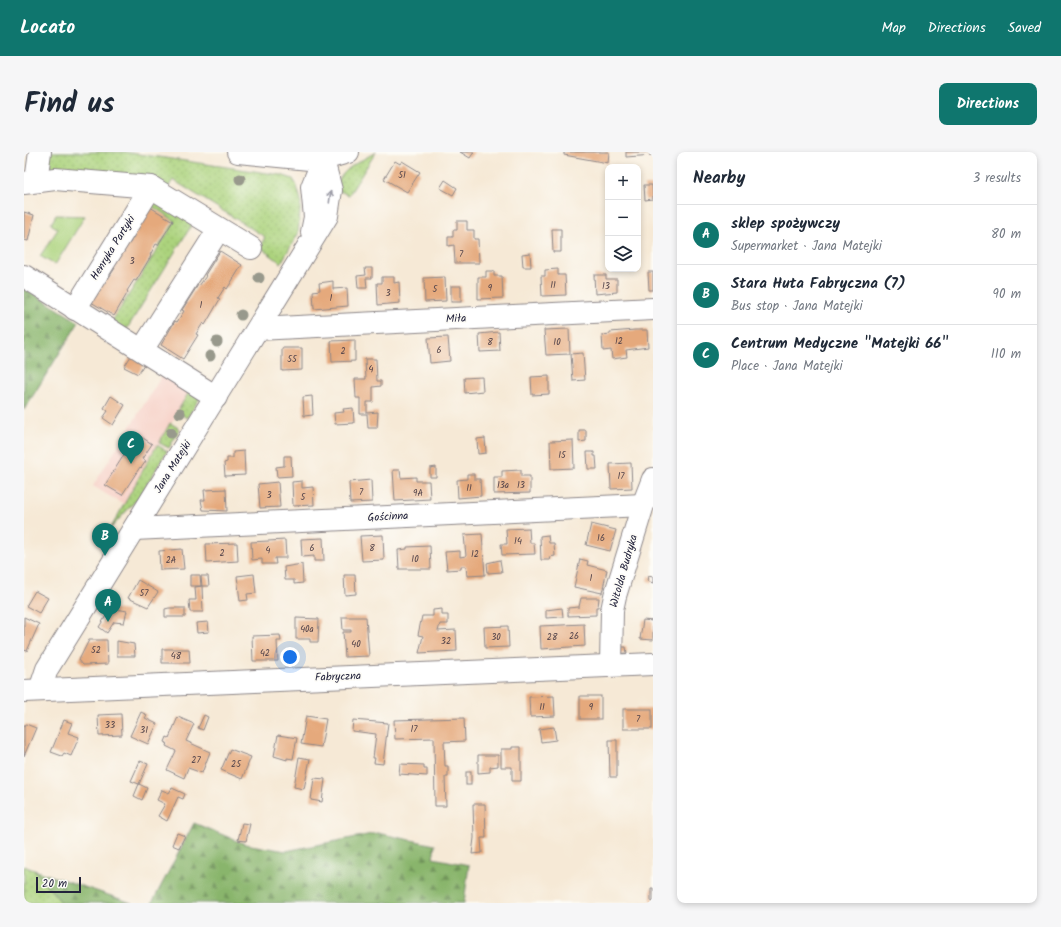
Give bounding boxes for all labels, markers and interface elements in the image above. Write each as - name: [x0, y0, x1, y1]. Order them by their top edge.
- text: Locato: [20, 13, 75, 43]
- text: Map: [881, 17, 906, 39]
- text: Directions: [928, 17, 986, 39]
- text: Saved: [1008, 17, 1041, 39]
- text: Find us: [24, 82, 115, 127]
- button: Directions: [939, 83, 1037, 125]
- map controls: [605, 164, 641, 272]
- button: +: [605, 164, 641, 200]
- text: Nearby: [693, 165, 745, 192]
- house number: 51: [398, 168, 406, 183]
- text: 3 results: [973, 168, 1021, 189]
- one-way arrow: [326, 191, 334, 204]
- button: −: [605, 200, 641, 236]
- street label: Henryka Partyki: [86, 212, 140, 284]
- text: sklep spożywczy: [731, 212, 840, 236]
- text: A: [702, 224, 710, 245]
- text: 80 m: [991, 224, 1021, 245]
- button: layers: [605, 236, 641, 272]
- text: Supermarket · Jana Matejki: [731, 236, 882, 257]
- house number: 7: [459, 247, 464, 262]
- house number: 3: [129, 254, 135, 269]
- text: Stara Huta Fabryczna (7): [731, 272, 906, 296]
- house number: 11: [550, 278, 556, 293]
- house number: 13: [602, 279, 610, 294]
- house number: 9: [488, 281, 493, 296]
- house number: 5: [433, 282, 439, 297]
- text: B: [702, 284, 710, 305]
- text: 90 m: [993, 284, 1021, 305]
- house number: 3: [385, 286, 391, 301]
- house number: 1: [330, 291, 333, 306]
- text: Bus stop · Jana Matejki: [731, 296, 863, 317]
- house number: 1: [200, 298, 203, 313]
- street label: Miła: [445, 309, 467, 329]
- text: Centrum Medyczne "Matejki 66": [731, 332, 949, 356]
- house number: 12: [615, 334, 623, 349]
- house number: 8: [487, 335, 493, 350]
- house number: 10: [553, 335, 561, 350]
- house number: 6: [436, 343, 442, 358]
- house number: 2: [340, 344, 346, 359]
- text: C: [702, 344, 710, 365]
- text: 110 m: [991, 344, 1021, 365]
- house number: 55: [287, 352, 298, 367]
- text: Place · Jana Matejki: [731, 356, 843, 377]
- house number: 4: [369, 362, 374, 377]
- pin: C: [118, 431, 144, 464]
- street label: Jana Matejki: [150, 437, 197, 497]
- house number: 15: [558, 448, 567, 463]
- house number: 17: [618, 469, 625, 484]
- house number: 13a: [497, 478, 509, 493]
- house number: 13: [517, 478, 525, 493]
- house number: 11: [466, 481, 472, 496]
- house number: 7: [359, 485, 364, 500]
- house number: 9A: [413, 486, 423, 501]
- house number: 3: [266, 488, 272, 503]
- house number: 5: [301, 490, 307, 505]
- street label: Gościnna: [367, 507, 409, 527]
- pin: B: [92, 523, 118, 556]
- house number: 16: [597, 531, 605, 546]
- street label: Witolda Budryka: [605, 532, 643, 610]
- house number: 14: [514, 534, 522, 549]
- house number: 6: [309, 541, 315, 556]
- house number: 8: [369, 541, 375, 556]
- house number: 4: [266, 543, 271, 558]
- house number: 2: [219, 546, 225, 561]
- house number: 12: [471, 547, 479, 562]
- house number: 10: [411, 552, 419, 567]
- house number: 2A: [166, 553, 177, 568]
- house number: 1: [590, 571, 593, 586]
- house number: 57: [140, 586, 149, 601]
- pin: A: [95, 589, 121, 622]
- house number: 40a: [300, 622, 314, 637]
- house number: 26: [569, 629, 579, 644]
- house number: 30: [491, 630, 501, 645]
- house number: 28: [547, 630, 558, 645]
- house number: 32: [441, 634, 451, 649]
- house number: 40: [351, 637, 361, 652]
- house number: 52: [91, 643, 101, 658]
- house number: 42: [260, 646, 270, 661]
- your location: [280, 647, 300, 667]
- house number: 48: [171, 649, 182, 664]
- street label: Fabryczna: [315, 667, 361, 687]
- house number: 11: [539, 700, 545, 715]
- house number: 9: [589, 700, 594, 715]
- house number: 7: [636, 712, 641, 727]
- house number: 33: [105, 718, 115, 733]
- house number: 17: [411, 722, 418, 737]
- house number: 31: [140, 723, 148, 738]
- house number: 27: [191, 753, 202, 768]
- house number: 25: [231, 757, 242, 772]
- scale bar: [36, 875, 81, 894]
- text: 20 m: [42, 875, 67, 893]

